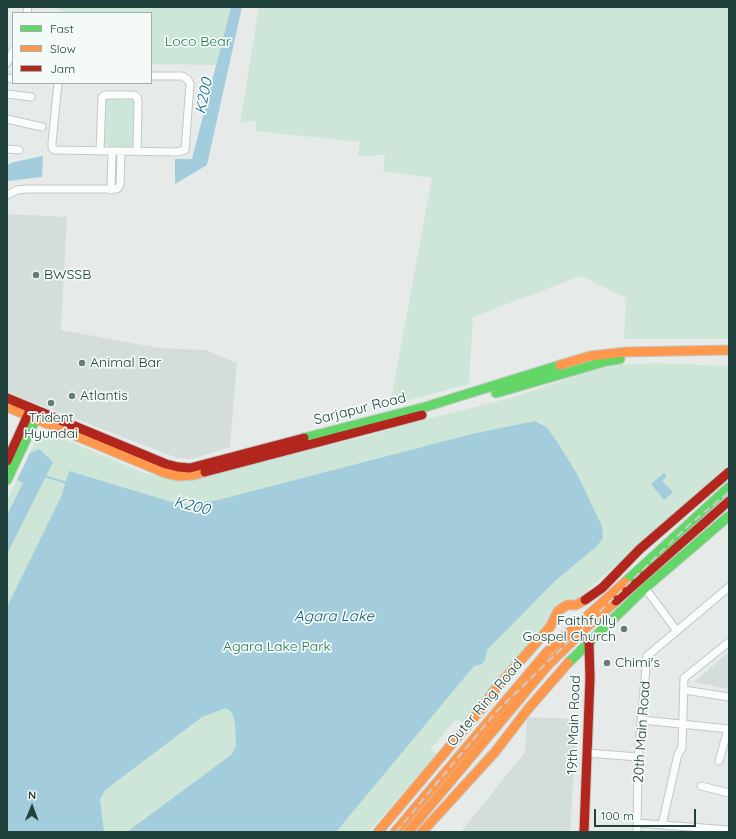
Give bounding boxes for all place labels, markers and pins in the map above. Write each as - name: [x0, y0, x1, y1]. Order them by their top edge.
- place label: BWSSB: [44, 267, 91, 283]
- marker: BWSSB: [31, 270, 41, 280]
- place label: Animal Bar: [90, 355, 161, 371]
- marker: Animal Bar: [77, 358, 87, 368]
- place label: Atlantis: [80, 388, 128, 404]
- marker: Atlantis: [67, 391, 77, 401]
- marker: Trident Hyundai: [46, 398, 56, 408]
- place label: Trident Hyundai: [24, 410, 78, 442]
- place label: Faithfully Gospel Church: [522, 613, 616, 646]
- marker: Faithfully Gospel Church: [619, 624, 629, 634]
- place label: Chimi's: [615, 655, 660, 671]
- marker: Chimi's: [602, 658, 612, 668]

